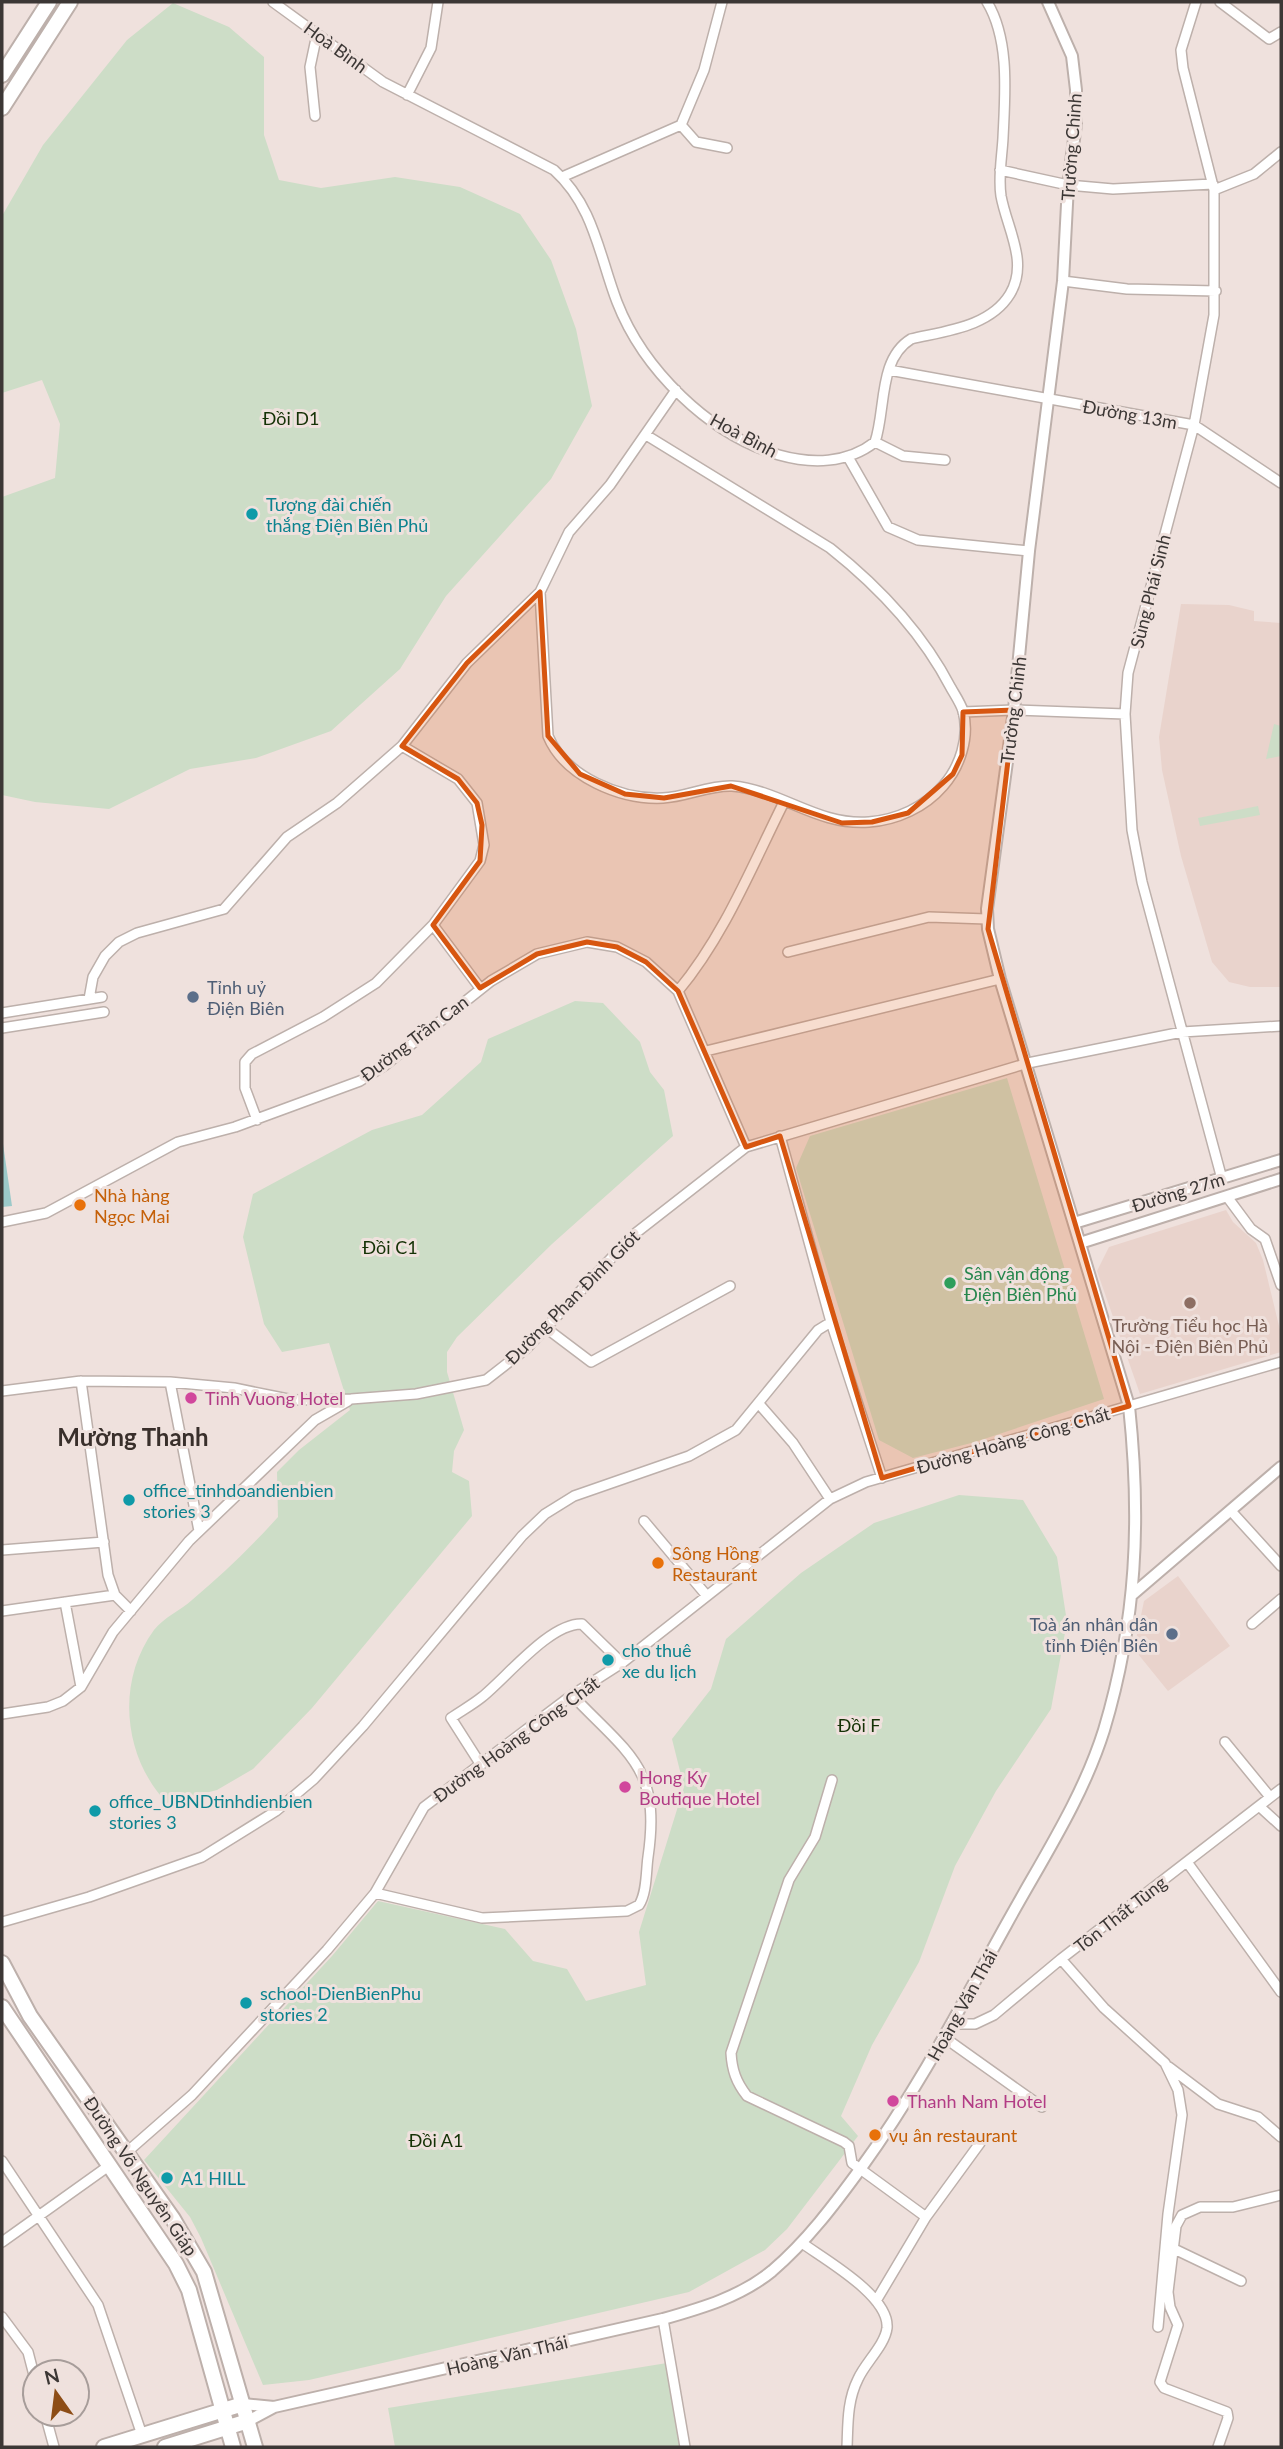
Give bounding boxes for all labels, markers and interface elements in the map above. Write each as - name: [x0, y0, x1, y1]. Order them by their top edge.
- street label: Hoà Bình: [300, 17, 372, 77]
- street label: Trường Chinh: [1056, 92, 1086, 202]
- street label: Đường 13m: [1081, 395, 1179, 433]
- park label: Đồi D1: [263, 407, 319, 429]
- street label: Hoà Bình: [707, 408, 781, 462]
- place label: Tượng đài chiến thắng Điện Biên Phủ: [266, 493, 428, 536]
- marker: Tượng đài chiến thắng Điện Biên Phủ: [244, 506, 260, 522]
- street label: Sùng Phái Sinh: [1125, 532, 1175, 650]
- street label: Trường Chinh: [995, 655, 1031, 765]
- place label: Tỉnh uỷ Điện Biên: [207, 976, 284, 1019]
- marker: Tỉnh uỷ Điện Biên: [185, 989, 201, 1005]
- street label: Đường Trần Can: [356, 990, 472, 1086]
- street label: Đường 27m: [1129, 1167, 1227, 1217]
- place label: Nhà hàng Ngọc Mai: [94, 1184, 170, 1227]
- marker: Nhà hàng Ngọc Mai: [72, 1197, 88, 1213]
- street label: Đường Phan Đình Giót: [500, 1225, 644, 1369]
- park label: Đồi C1: [362, 1236, 418, 1258]
- place label: Sân vận động Điện Biên Phủ: [964, 1262, 1077, 1305]
- marker: Sân vận động Điện Biên Phủ: [942, 1275, 958, 1291]
- marker: Trường Tiểu học Hà Nội - Điện Biên Phủ: [1182, 1295, 1198, 1311]
- place label: Trường Tiểu học Hà Nội - Điện Biên Phủ: [1112, 1314, 1268, 1357]
- place label: Tinh Vuong Hotel: [205, 1387, 343, 1409]
- marker: Tinh Vuong Hotel: [183, 1390, 199, 1406]
- street label: Đường Hoàng Công Chất: [914, 1402, 1113, 1478]
- district label: Mường Thanh: [57, 1422, 209, 1451]
- place label: office_tinhdoandienbien stories 3: [143, 1479, 334, 1522]
- marker: office_tinhdoandienbien stories 3: [121, 1492, 137, 1508]
- place label: Sông Hồng Restaurant: [672, 1542, 759, 1585]
- marker: Sông Hồng Restaurant: [650, 1555, 666, 1571]
- place label: Toà án nhân dân tỉnh Điện Biên: [1029, 1613, 1158, 1656]
- marker: Toà án nhân dân tỉnh Điện Biên: [1164, 1626, 1180, 1642]
- place label: cho thuê xe du lịch: [622, 1639, 697, 1682]
- marker: cho thuê xe du lịch: [600, 1652, 616, 1668]
- street label: Đường Hoàng Công Chất: [429, 1671, 604, 1807]
- park label: Đồi F: [837, 1714, 881, 1736]
- place label: Hong Ky Boutique Hotel: [639, 1766, 760, 1809]
- marker: Hong Ky Boutique Hotel: [617, 1779, 633, 1795]
- place label: office_UBNDtinhdienbien stories 3: [109, 1790, 313, 1833]
- marker: office_UBNDtinhdienbien stories 3: [87, 1803, 103, 1819]
- street label: Tôn Thất Tùng: [1070, 1871, 1170, 1957]
- street label: Hoàng Văn Thái: [922, 1946, 1002, 2064]
- place label: school-DienBienPhu stories 2: [260, 1982, 421, 2025]
- marker: school-DienBienPhu stories 2: [238, 1995, 254, 2011]
- place label: Thanh Nam Hotel: [907, 2090, 1047, 2112]
- street label: Đường Võ Nguyên Giáp: [79, 2092, 203, 2260]
- marker: Thanh Nam Hotel: [885, 2093, 901, 2109]
- place label: vụ ân restaurant: [889, 2124, 1018, 2146]
- marker: vụ ân restaurant: [867, 2127, 883, 2143]
- park label: Đồi A1: [409, 2129, 463, 2151]
- place label: A1 HILL: [181, 2167, 246, 2189]
- marker: A1 HILL: [159, 2170, 175, 2186]
- street label: Hoàng Văn Thái: [444, 2330, 570, 2380]
- north arrow: [21, 2358, 91, 2428]
- text: N: [42, 2363, 62, 2389]

